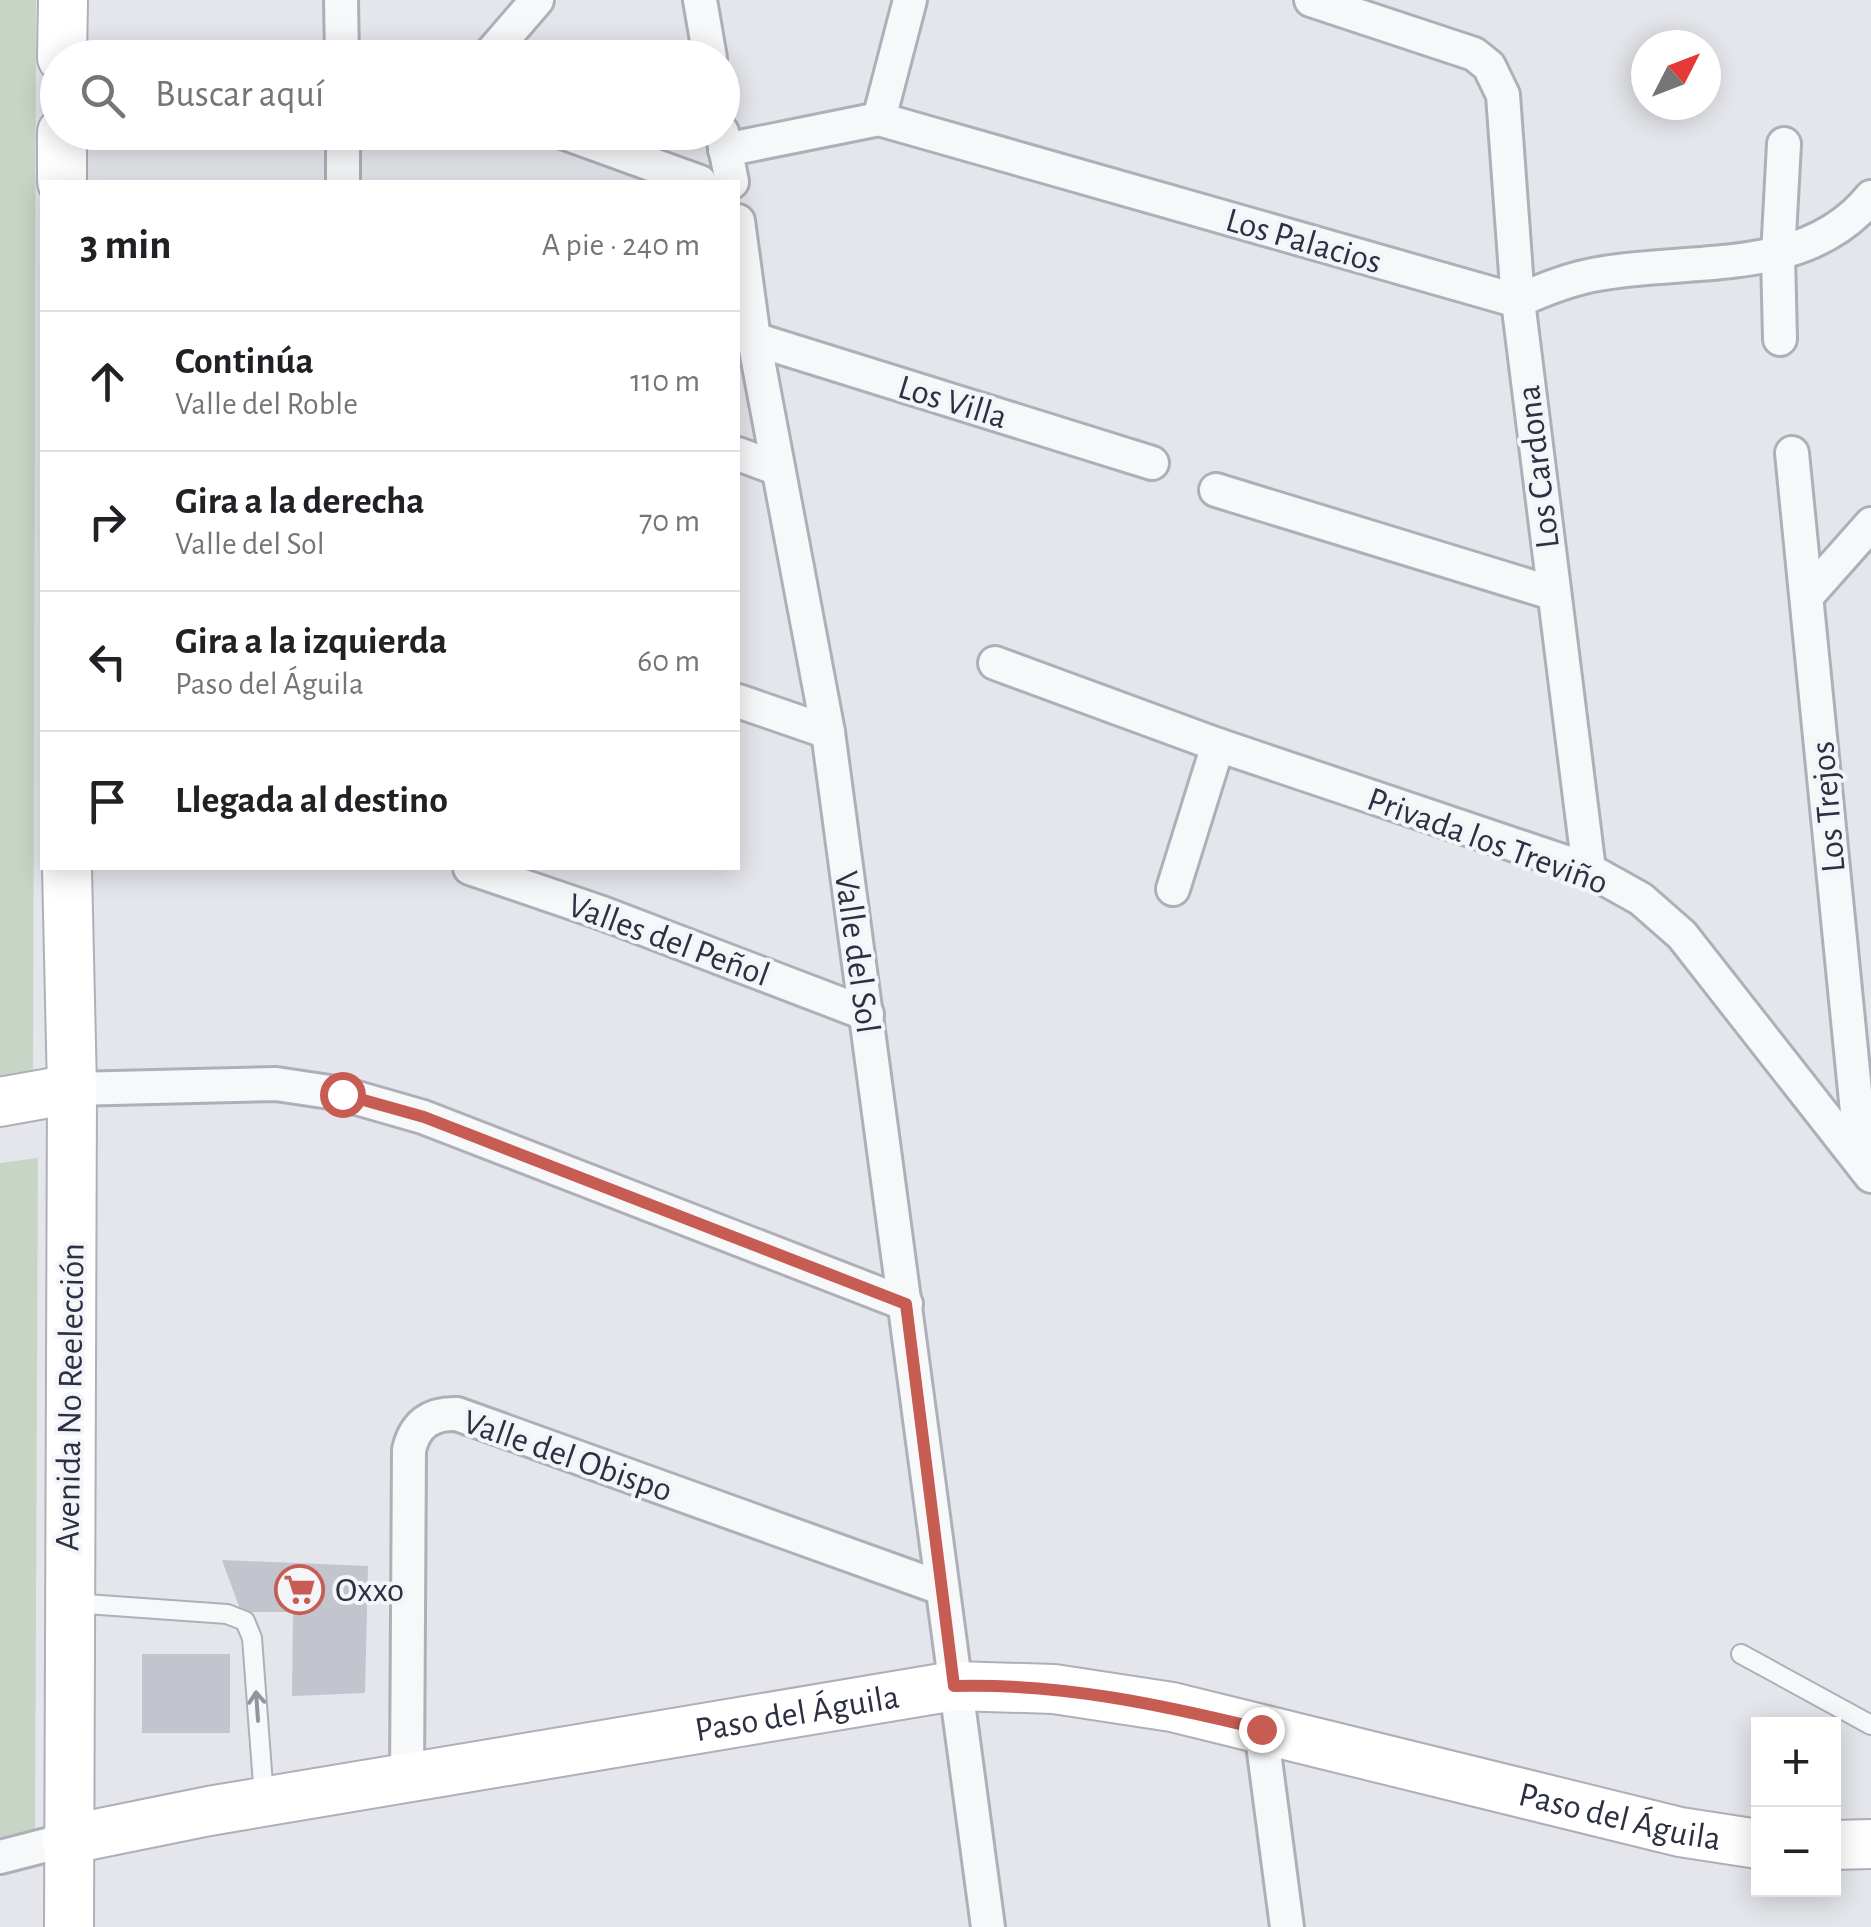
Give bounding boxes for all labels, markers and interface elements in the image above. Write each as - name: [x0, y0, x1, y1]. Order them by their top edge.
- north arrow: [1631, 30, 1721, 120]
- search box: [40, 40, 740, 150]
- icon: search: [75, 68, 130, 123]
- text: Buscar aquí: [155, 76, 324, 114]
- street label: Los Palacios: [1222, 203, 1385, 280]
- text: 3 min: [80, 224, 172, 266]
- text: A pie · 240 m: [542, 229, 700, 261]
- text: Continúa: [175, 343, 314, 381]
- icon: ahead: [80, 354, 135, 409]
- text: 110 m: [630, 365, 700, 397]
- street label: Los Villa: [894, 369, 1011, 435]
- street label: Los Cardona: [1511, 383, 1566, 551]
- text: Valle del Roble: [175, 388, 358, 420]
- text: Gira a la derecha: [175, 483, 425, 521]
- icon: right: [80, 494, 135, 549]
- text: 70 m: [639, 505, 700, 537]
- text: Valle del Sol: [175, 528, 325, 560]
- text: Gira a la izquierda: [175, 623, 447, 661]
- icon: left: [80, 634, 135, 689]
- text: 60 m: [637, 645, 700, 677]
- text: Paso del Águila: [175, 668, 364, 700]
- street label: Los Trejos: [1805, 740, 1852, 874]
- icon: arrive: [80, 774, 135, 829]
- text: Llegada al destino: [175, 782, 448, 820]
- street label: Privada los Treviño: [1362, 782, 1612, 901]
- street label: Valle del Sol: [828, 869, 885, 1036]
- street label: Valles del Peñol: [563, 888, 774, 993]
- route start: [320, 1072, 366, 1118]
- street label: Avenida No Reelección: [50, 1243, 91, 1551]
- street label: Valle del Obispo: [458, 1404, 677, 1509]
- supermarket icon: Oxxo: [274, 1563, 326, 1615]
- place label: Oxxo: [335, 1573, 404, 1608]
- street label: Paso del Águila: [692, 1679, 902, 1748]
- one-way arrow: [247, 1691, 266, 1723]
- route end: [1239, 1707, 1285, 1753]
- map controls: [1751, 1717, 1841, 1897]
- button: +: [1751, 1717, 1841, 1807]
- street label: Paso del Águila: [1515, 1777, 1723, 1857]
- button: −: [1751, 1807, 1841, 1897]

